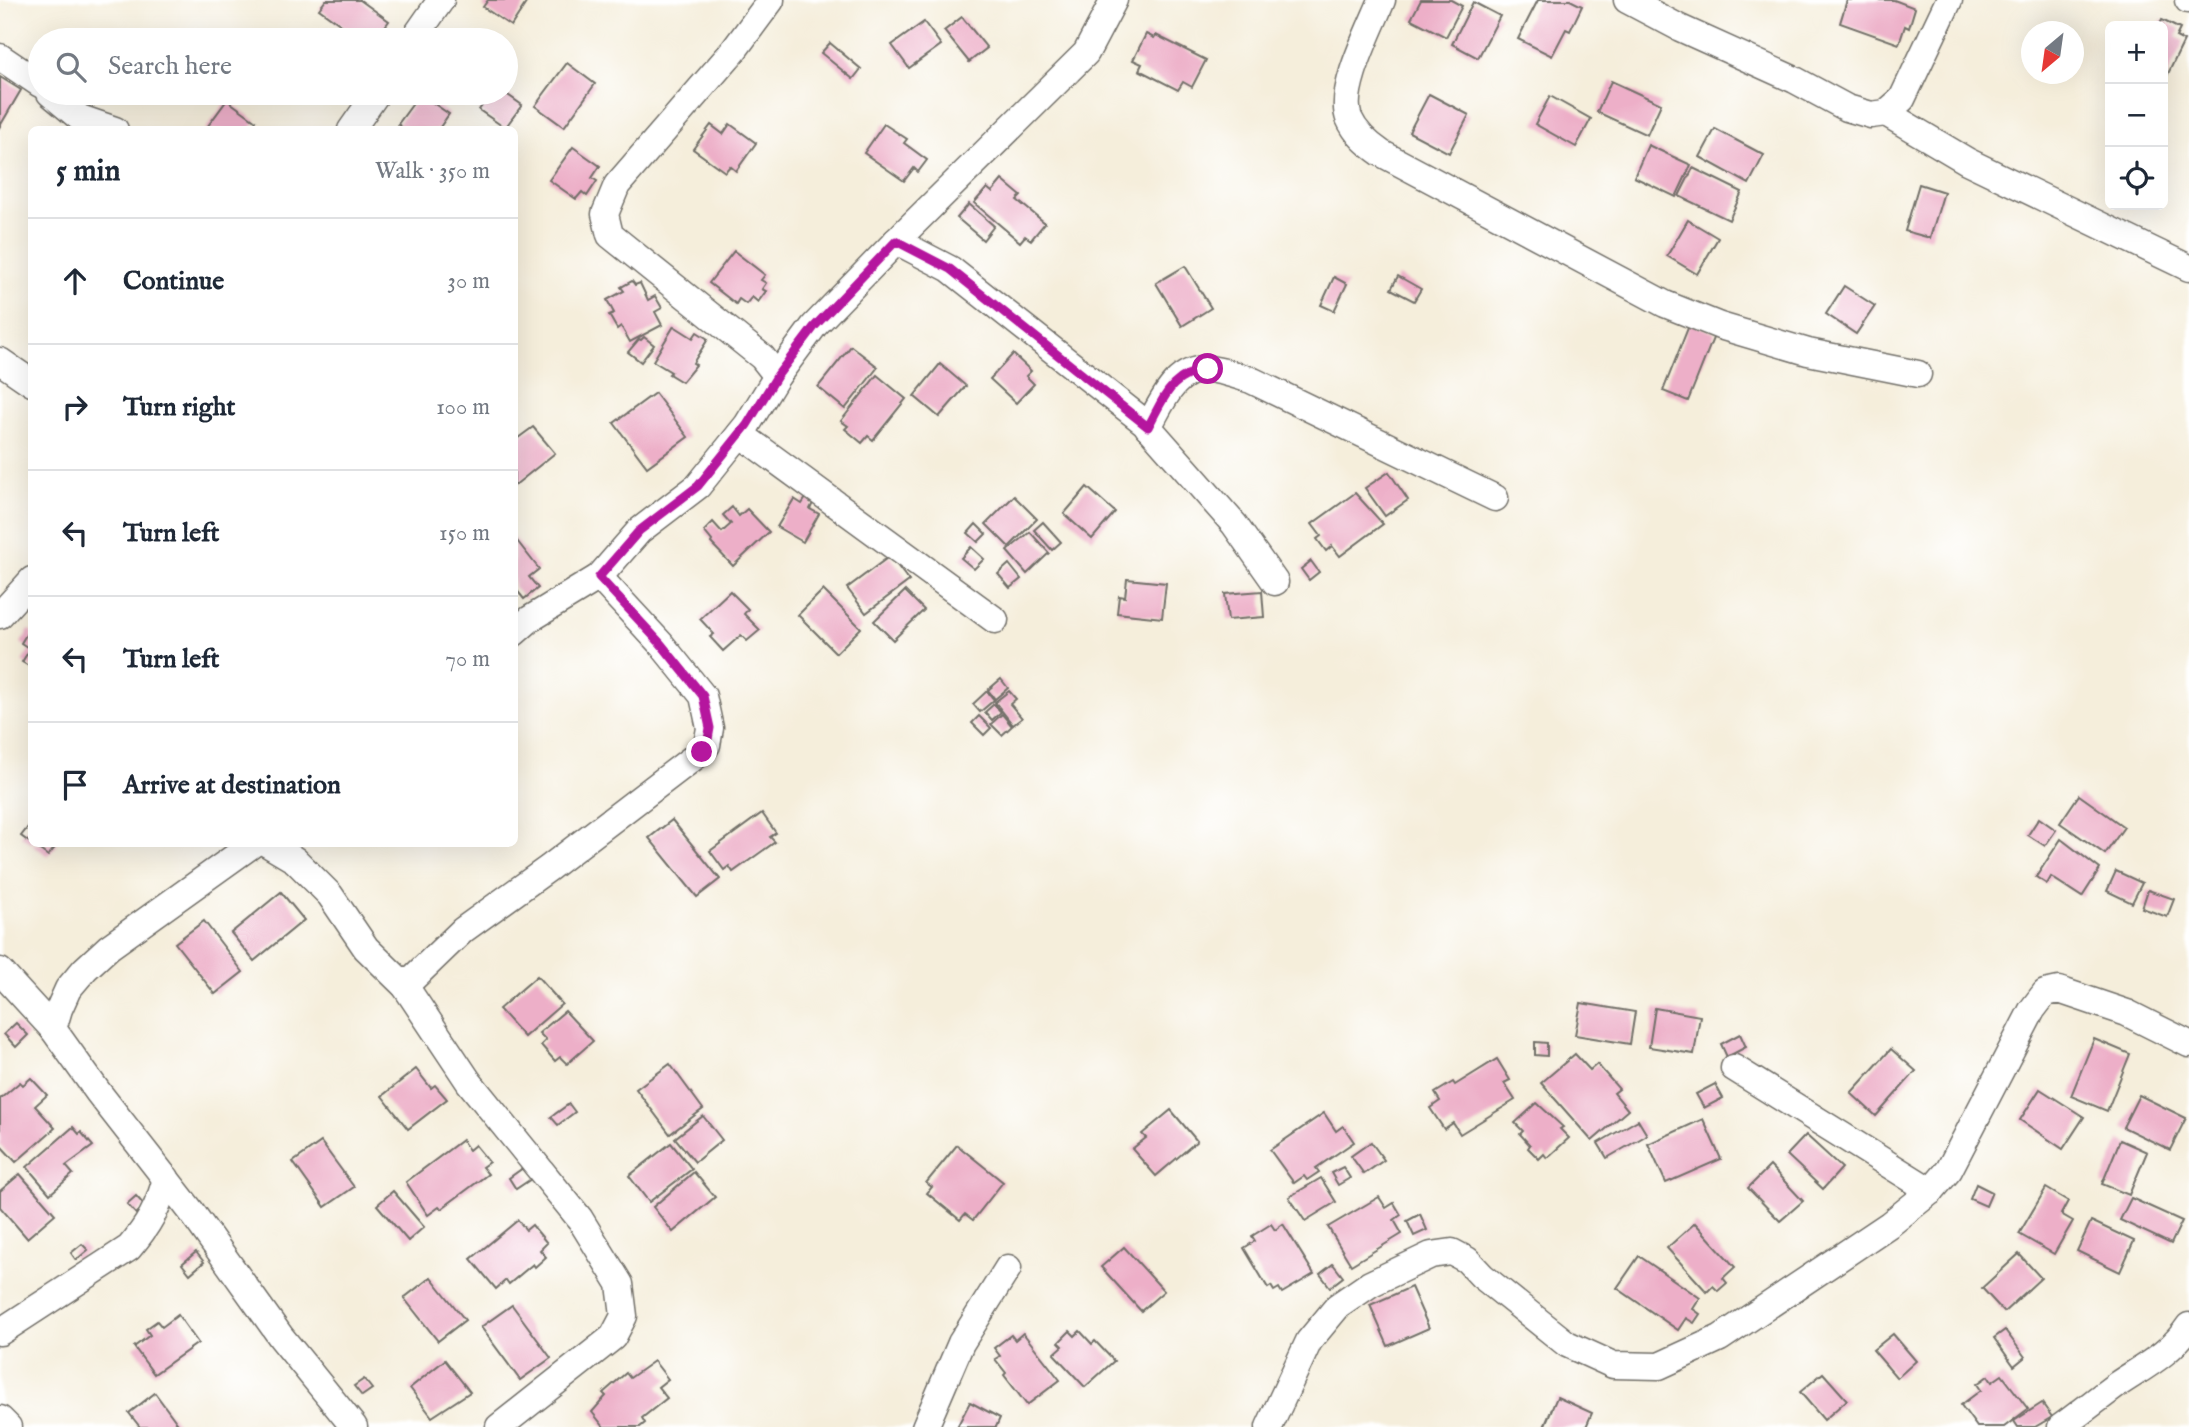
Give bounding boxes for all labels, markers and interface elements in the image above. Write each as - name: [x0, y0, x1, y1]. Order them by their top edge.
- north arrow: [2021, 21, 2084, 84]
- map controls: [2105, 21, 2168, 210]
- button: +: [2105, 21, 2168, 84]
- search box: [28, 28, 518, 105]
- icon: search: [52, 48, 90, 86]
- text: Search here: [108, 50, 232, 83]
- button: −: [2105, 84, 2168, 147]
- button: locate: [2105, 147, 2168, 210]
- text: 5 min: [56, 153, 121, 191]
- text: Walk · 350 m: [375, 157, 490, 186]
- icon: ahead: [56, 262, 94, 300]
- text: Continue: [123, 265, 224, 298]
- text: 30 m: [447, 267, 490, 296]
- route start: [1192, 353, 1223, 384]
- icon: right: [56, 388, 94, 426]
- text: Turn right: [123, 391, 236, 424]
- text: 100 m: [436, 393, 490, 422]
- icon: left: [56, 514, 94, 552]
- text: Turn left: [123, 517, 220, 550]
- text: 150 m: [439, 519, 490, 548]
- icon: left: [56, 640, 94, 678]
- text: Turn left: [123, 643, 220, 676]
- text: 70 m: [445, 645, 490, 674]
- route end: [686, 736, 717, 767]
- icon: arrive: [56, 766, 94, 804]
- text: Arrive at destination: [123, 769, 341, 802]

